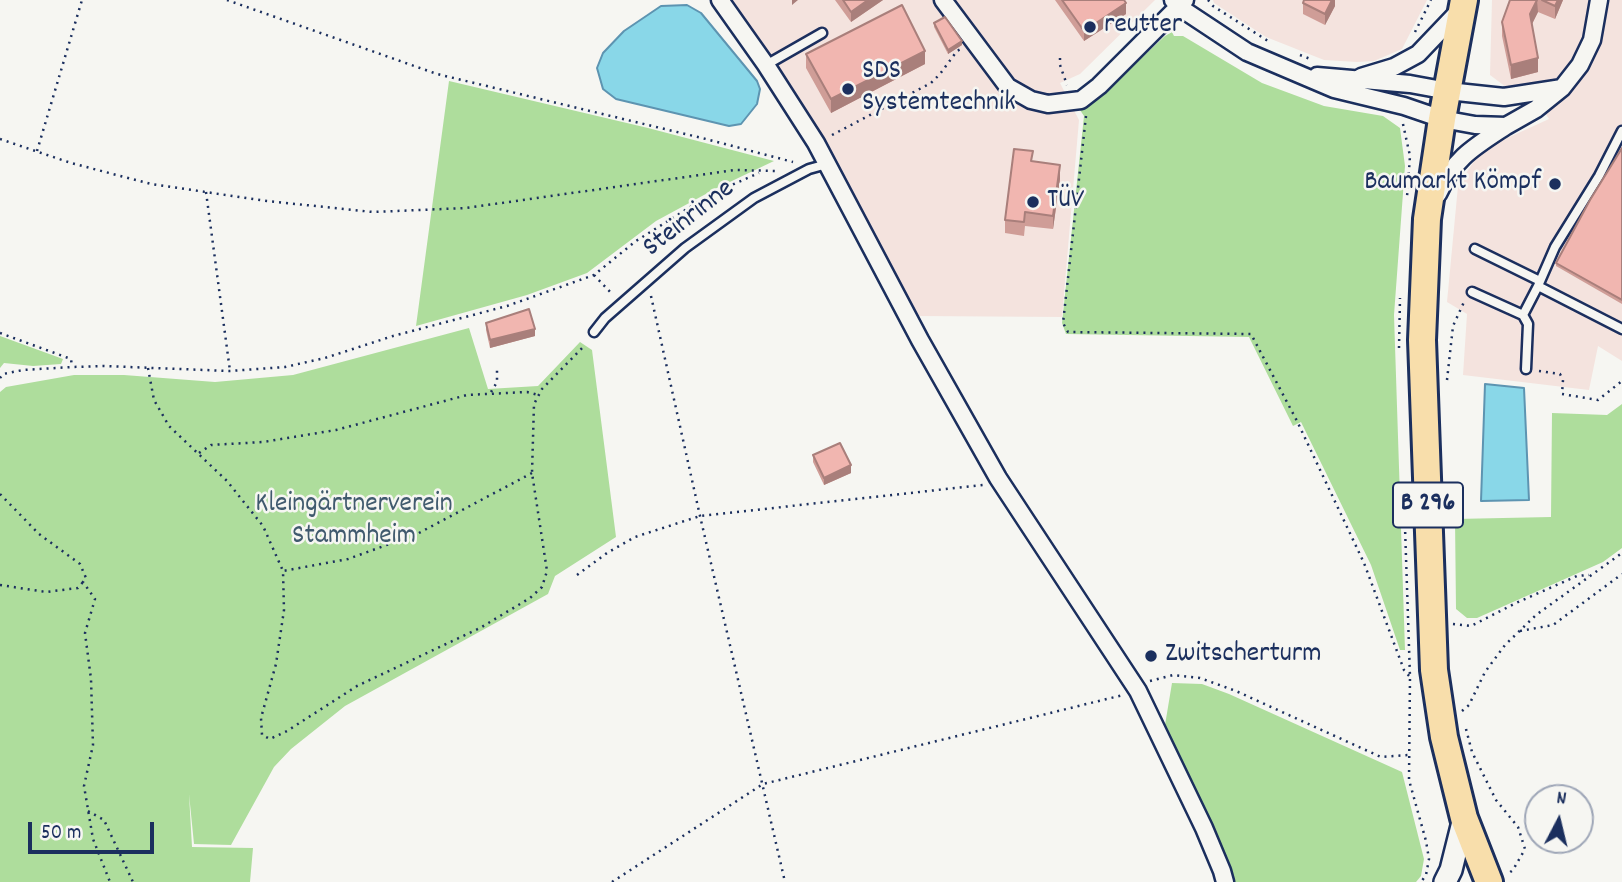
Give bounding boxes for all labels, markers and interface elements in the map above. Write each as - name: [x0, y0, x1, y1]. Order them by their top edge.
- place label: reutter: [1104, 10, 1182, 44]
- marker: reutter: [1082, 19, 1098, 35]
- place label: SDS Systemtechnik: [862, 56, 1016, 122]
- marker: SDS Systemtechnik: [840, 81, 856, 97]
- place label: Baumarkt Kömpf: [1364, 167, 1541, 201]
- street label: Steinrinne: [638, 174, 742, 266]
- marker: Baumarkt Kömpf: [1547, 176, 1563, 192]
- place label: TÜV: [1047, 185, 1084, 219]
- marker: TÜV: [1025, 194, 1041, 210]
- road number: B 296: [1393, 482, 1463, 527]
- park label: Kleingärtnerverein Stammheim: [255, 489, 453, 555]
- place label: Zwitscherturm: [1165, 639, 1321, 673]
- marker: Zwitscherturm: [1143, 648, 1159, 664]
- north arrow: [1524, 784, 1594, 854]
- text: N: [1555, 786, 1568, 814]
- scale bar: [32, 808, 158, 852]
- text: 50 m: [41, 819, 81, 849]

